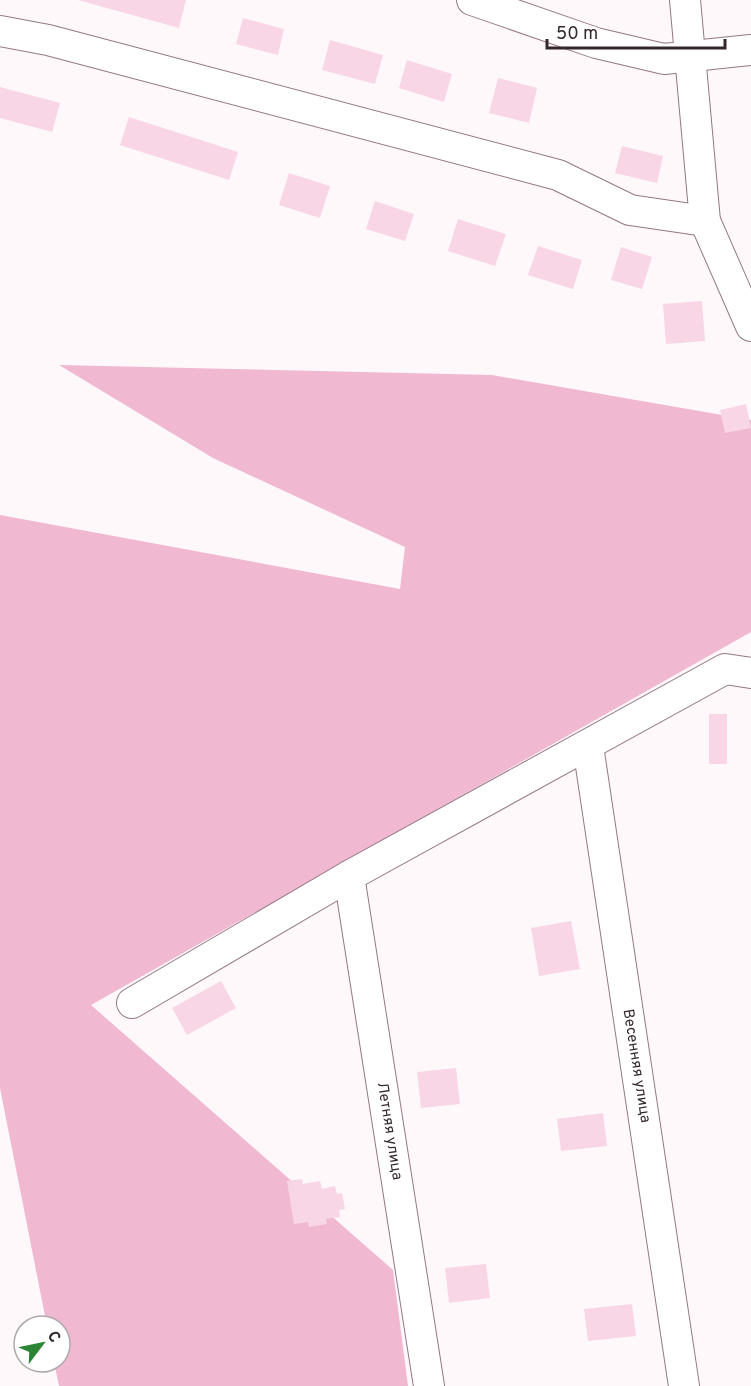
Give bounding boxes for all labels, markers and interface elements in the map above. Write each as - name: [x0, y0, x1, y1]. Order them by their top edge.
- scale bar: [547, 12, 726, 50]
- text: 50 m: [556, 23, 598, 46]
- street label: Весенняя улица: [618, 1008, 654, 1124]
- street label: Летняя улица: [372, 1081, 406, 1181]
- north arrow: [12, 1314, 72, 1374]
- text: С: [42, 1327, 64, 1347]

